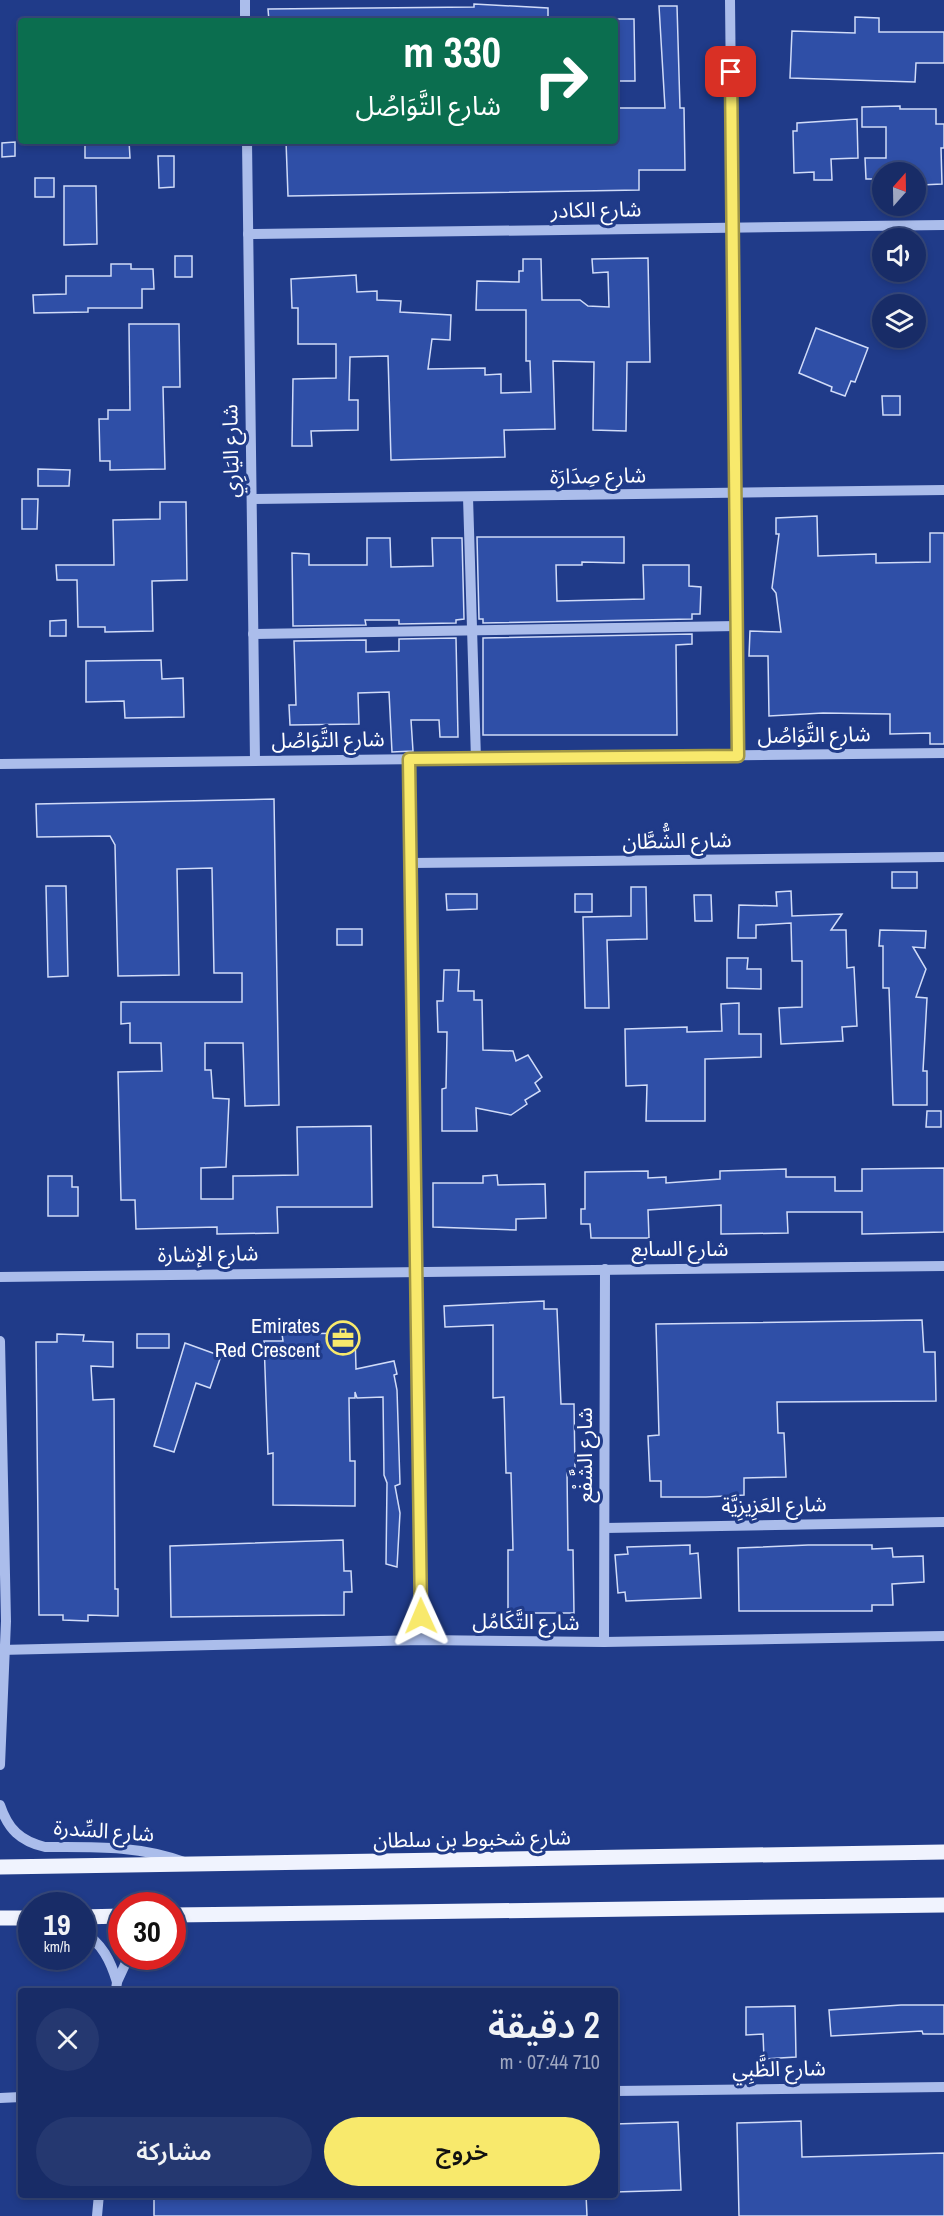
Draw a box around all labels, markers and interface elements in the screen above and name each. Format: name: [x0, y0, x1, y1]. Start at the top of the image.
text: 330 m: [403, 24, 501, 80]
icon: right: [522, 42, 600, 120]
pin: [705, 46, 756, 97]
icon: arrive: [714, 55, 747, 88]
text: شارع التَّوَاصُل: [355, 87, 501, 123]
north arrow: [872, 162, 926, 216]
map controls: [872, 162, 926, 348]
street label: شارع الكادر: [549, 194, 642, 226]
button: sound: [872, 228, 926, 282]
button: layers: [872, 294, 926, 348]
street label: شارع اليَارِي: [215, 404, 248, 498]
street label: شارع صِدَارَة: [550, 460, 646, 492]
street label: شارع التَّوَاصُل: [757, 719, 871, 751]
street label: شارع التَّوَاصُل: [271, 724, 385, 756]
street label: شارع الشُّطَّان: [622, 822, 732, 857]
street label: شارع السابع: [632, 1234, 728, 1264]
street label: شارع الإشارة: [157, 1238, 259, 1270]
place label: Emirates Red Crescent: [215, 1311, 320, 1364]
office icon: Emirates Red Crescent: [325, 1320, 361, 1356]
street label: شارع الشَّفْع: [568, 1407, 600, 1503]
street label: شارع العَزِيزِيَّة: [721, 1489, 827, 1521]
position arrow: [389, 1584, 453, 1648]
street label: شارع التَّكَامُل: [472, 1606, 580, 1638]
street label: شارع السِّدرة: [53, 1813, 155, 1849]
street label: شارع شخبوط بن سلطان: [373, 1822, 571, 1856]
speed limit sign: 30: [108, 1892, 186, 1970]
text: 19: [43, 1904, 71, 1944]
text: km/h: [44, 1936, 70, 1957]
text: 2 دقيقة: [488, 2001, 600, 2049]
button: close: [36, 2008, 99, 2071]
text: 710 m · 07:44: [500, 2048, 600, 2075]
street label: شارع الظَّبِي: [732, 2053, 826, 2086]
button: مشاركة: [36, 2117, 312, 2186]
button: خروج: [324, 2117, 600, 2186]

